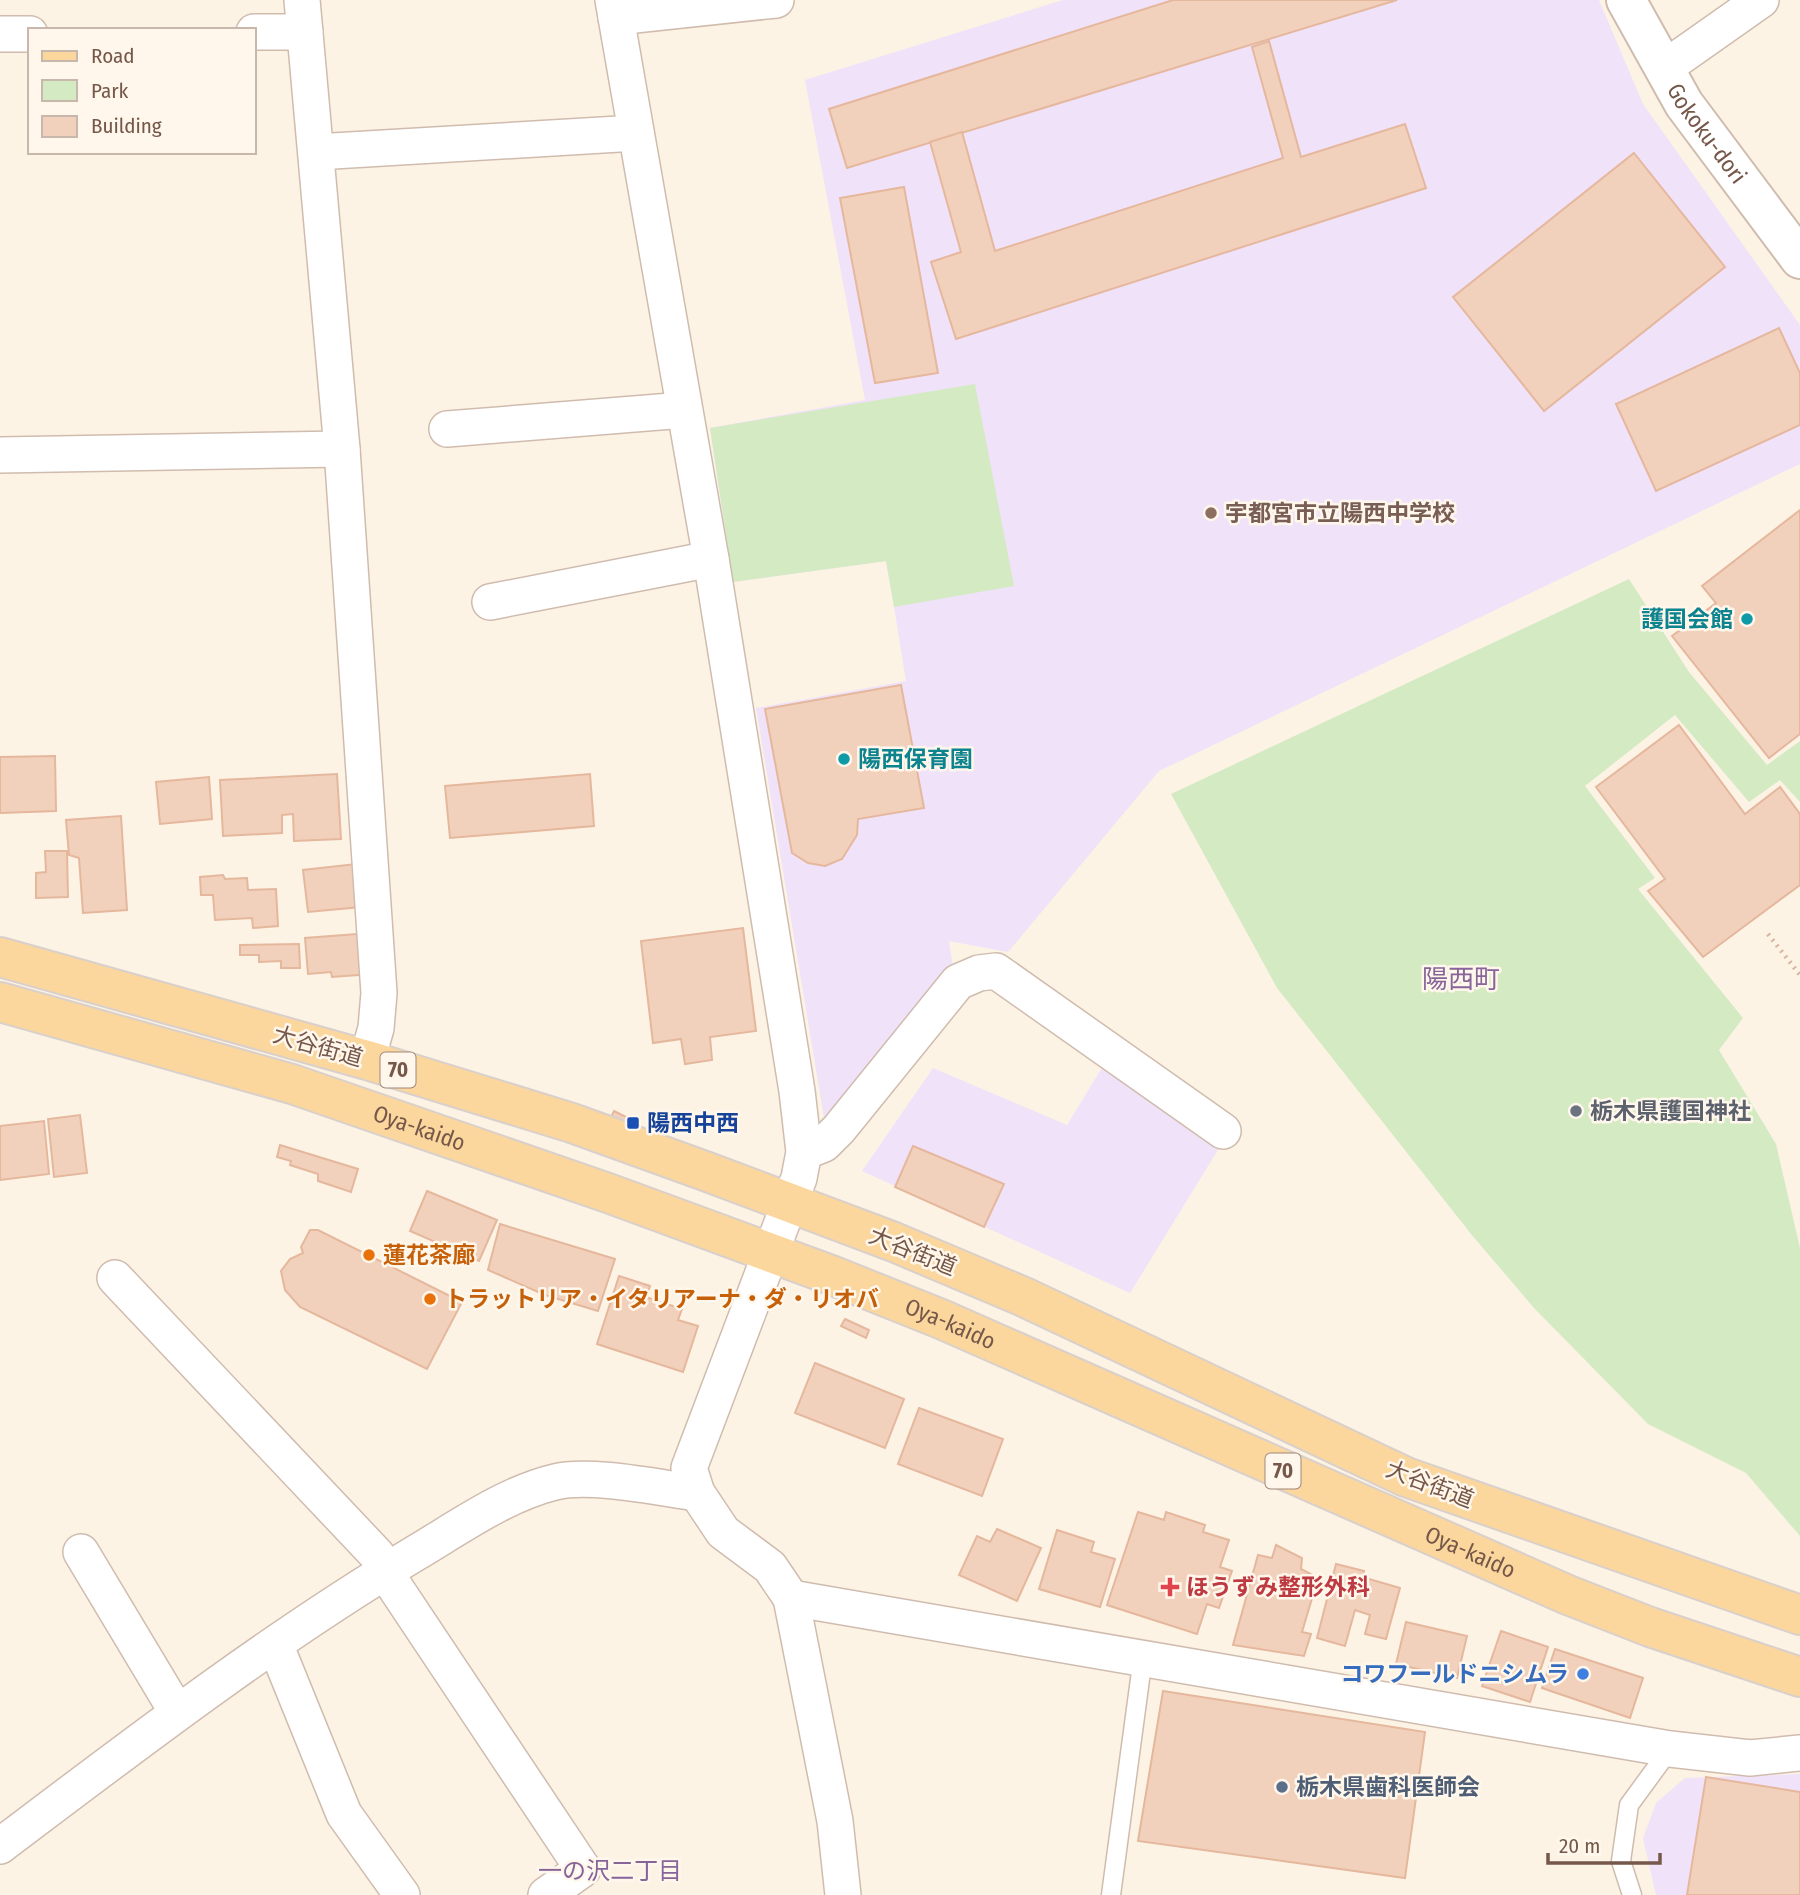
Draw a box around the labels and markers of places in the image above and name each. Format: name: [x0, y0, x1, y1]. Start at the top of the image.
place label: 宇都宮市立陽西中学校: [1225, 499, 1455, 527]
marker: 宇都宮市立陽西中学校: [1203, 505, 1219, 521]
place label: 護国会館: [1641, 605, 1733, 633]
marker: 護国会館: [1739, 611, 1755, 627]
place label: 陽西保育園: [858, 745, 973, 773]
marker: 陽西保育園: [836, 751, 852, 767]
place label: 栃木県護国神社: [1590, 1097, 1751, 1125]
marker: 栃木県護国神社: [1568, 1103, 1584, 1119]
place label: 陽西中西: [647, 1109, 739, 1137]
marker: 陽西中西: [625, 1115, 641, 1131]
place label: 蓮花茶廊: [383, 1241, 475, 1269]
marker: 蓮花茶廊: [361, 1247, 377, 1263]
place label: トラットリア・イタリアーナ・ダ・リオバ: [444, 1285, 879, 1313]
marker: トラットリア・イタリアーナ・ダ・リオバ: [422, 1291, 438, 1307]
place label: ほうずみ整形外科: [1186, 1573, 1370, 1601]
marker: ほうずみ整形外科: [1160, 1577, 1180, 1597]
place label: コワフールドニシムラ: [1340, 1660, 1569, 1688]
marker: コワフールドニシムラ: [1575, 1666, 1591, 1682]
place label: 栃木県歯科医師会: [1296, 1773, 1480, 1801]
marker: 栃木県歯科医師会: [1274, 1779, 1290, 1795]

